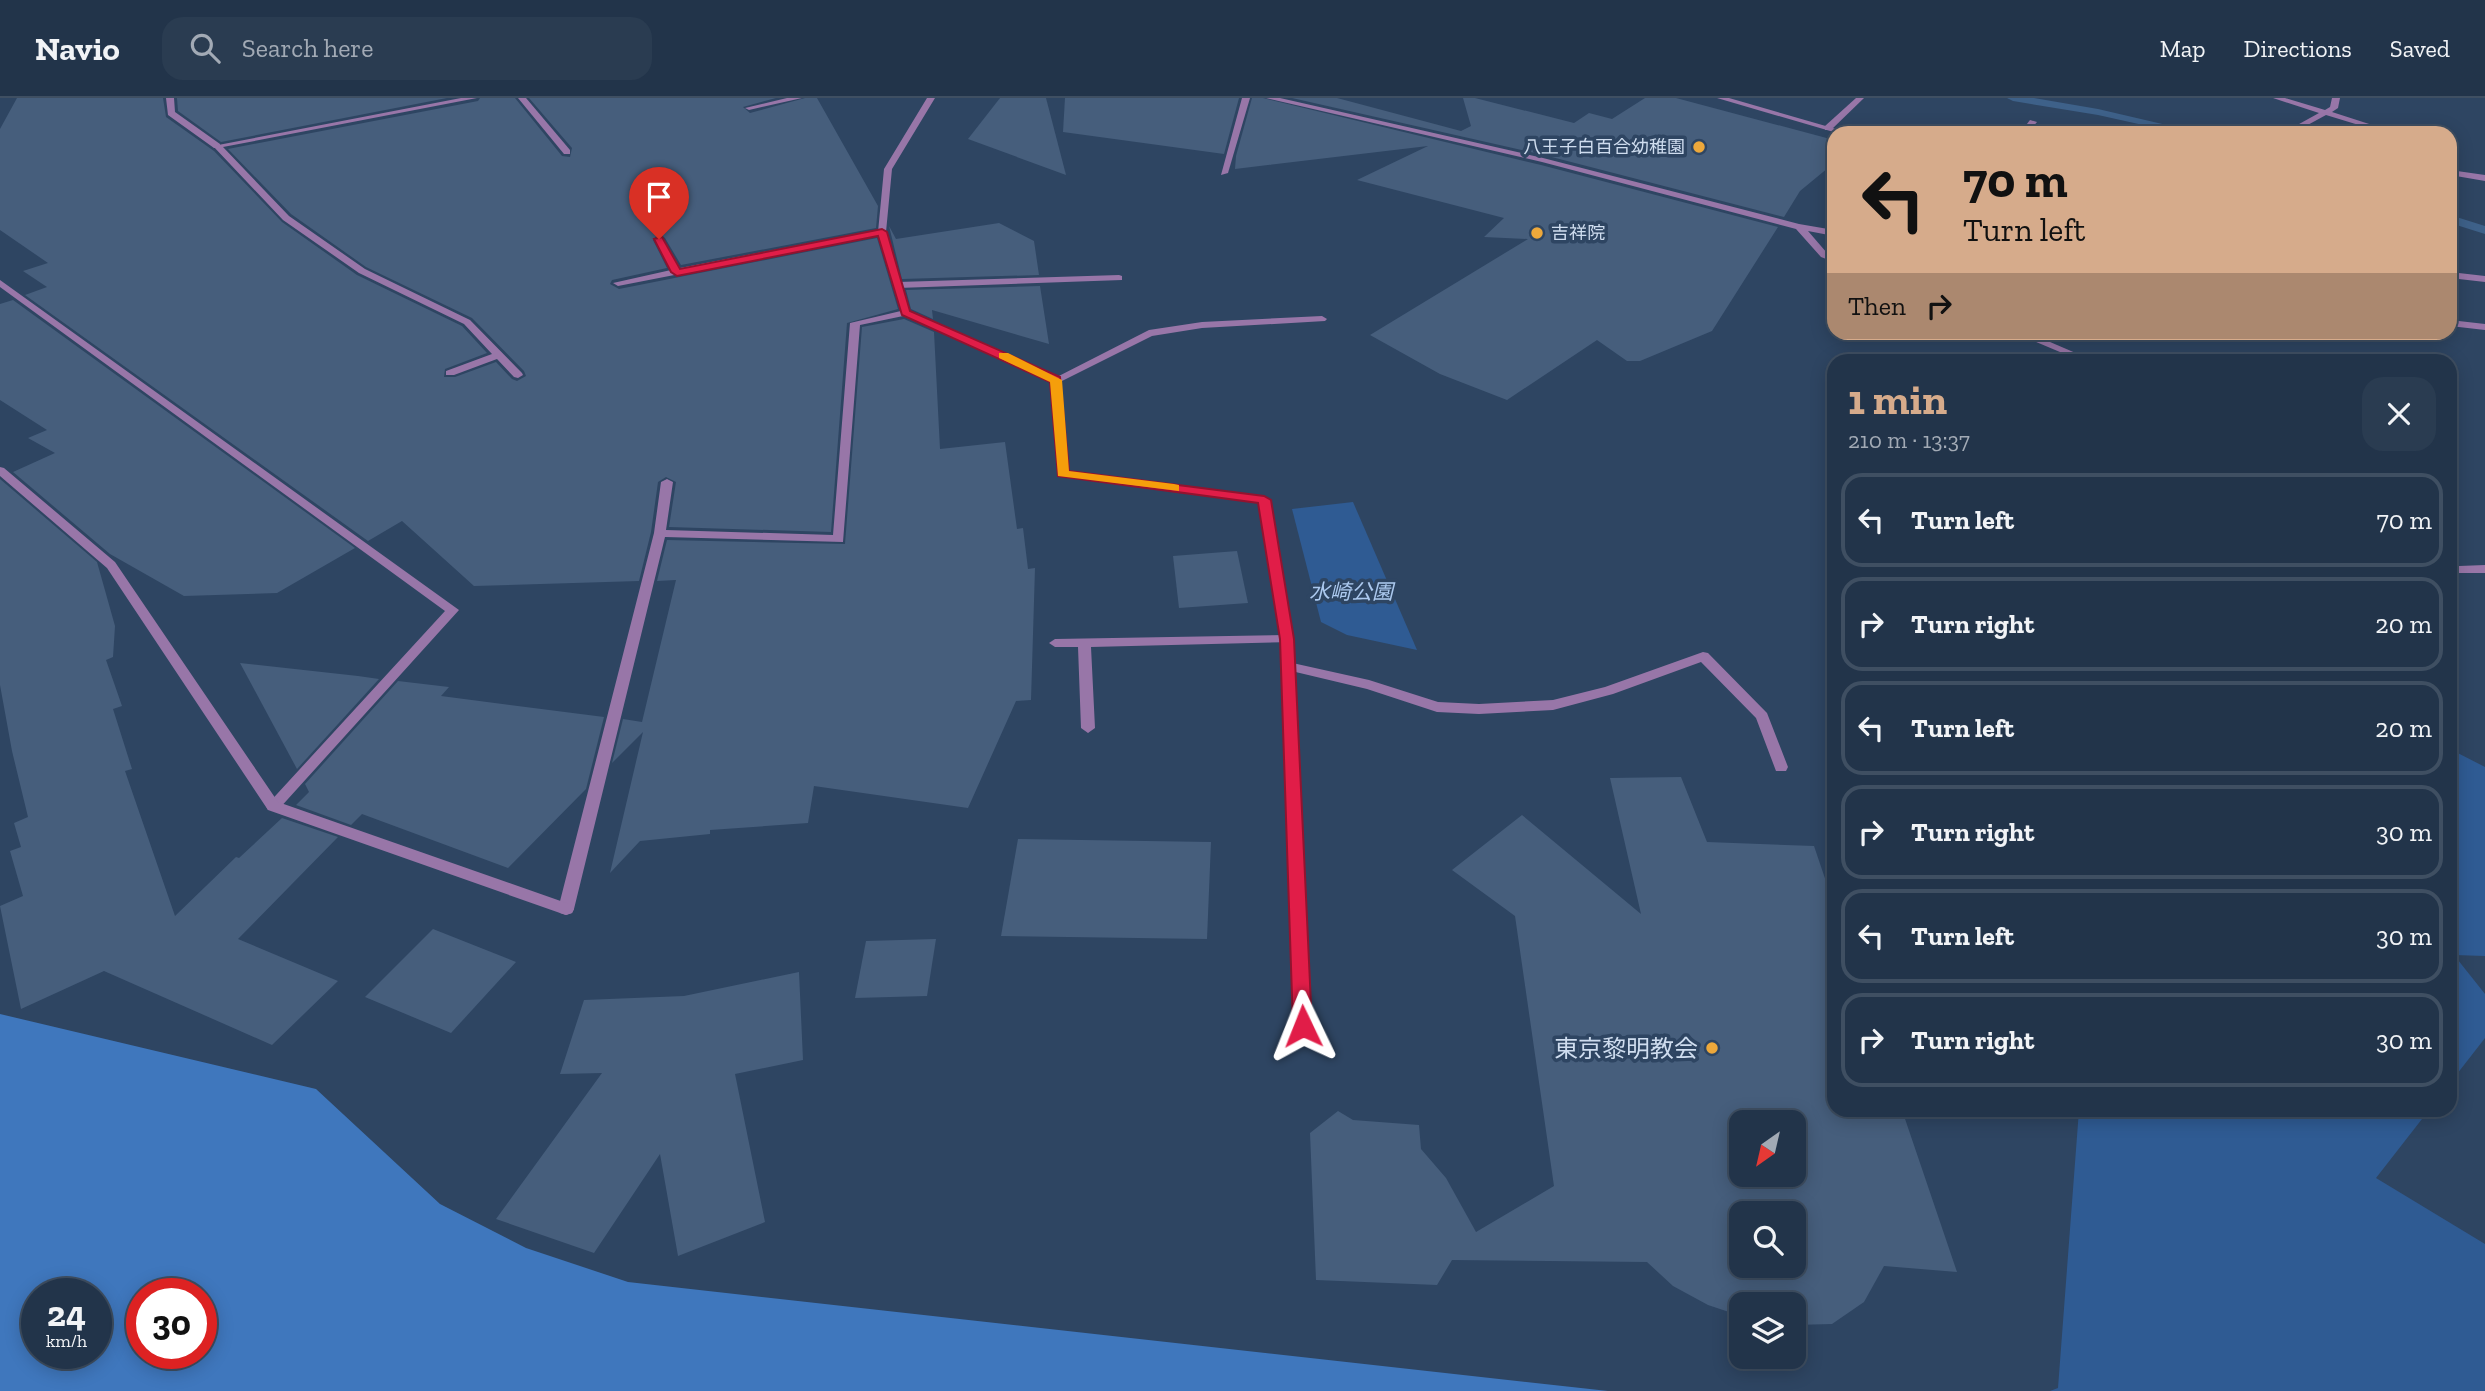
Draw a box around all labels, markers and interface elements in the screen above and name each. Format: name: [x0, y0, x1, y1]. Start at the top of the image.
search box: [162, 17, 652, 80]
text: Navio: [35, 29, 120, 68]
icon: search: [186, 29, 224, 67]
text: Search here: [242, 32, 374, 64]
text: Map: [2160, 34, 2206, 63]
text: Directions: [2244, 34, 2352, 63]
text: Saved: [2390, 34, 2450, 63]
place label: 八王子白百合幼稚園: [1523, 136, 1685, 158]
marker: 八王子白百合幼稚園: [1691, 139, 1707, 155]
text: 70 m: [1963, 151, 2068, 210]
icon: left: [1848, 154, 1939, 245]
pin: [629, 167, 689, 239]
icon: arrive: [640, 178, 678, 216]
text: Turn left: [1963, 211, 2085, 249]
place label: 吉祥院: [1551, 222, 1605, 244]
marker: 吉祥院: [1529, 225, 1545, 241]
icon: right: [1920, 287, 1958, 325]
text: Then: [1848, 290, 1906, 322]
text: 1 min: [1848, 374, 1947, 425]
button: close: [2362, 377, 2436, 451]
text: 210 m · 13:37: [1848, 426, 1970, 454]
icon: left: [1852, 501, 1890, 539]
text: Turn left: [1911, 504, 2014, 536]
text: 70 m: [2376, 504, 2432, 536]
park label: 水崎公園: [1309, 579, 1396, 604]
icon: right: [1852, 605, 1890, 643]
text: Turn right: [1911, 608, 2034, 640]
text: 20 m: [2375, 608, 2432, 640]
icon: left: [1852, 709, 1890, 747]
text: Turn left: [1911, 712, 2014, 744]
text: 20 m: [2375, 712, 2432, 744]
icon: right: [1852, 813, 1890, 851]
text: Turn right: [1911, 816, 2034, 848]
text: 30 m: [2376, 816, 2432, 848]
icon: left: [1852, 917, 1890, 955]
text: Turn left: [1911, 920, 2014, 952]
text: 30 m: [2376, 920, 2432, 952]
position arrow: [1266, 989, 1340, 1063]
icon: right: [1852, 1021, 1890, 1059]
text: Turn right: [1911, 1024, 2034, 1056]
text: 30 m: [2376, 1024, 2432, 1056]
place label: 東京黎明教会: [1554, 1034, 1698, 1063]
marker: 東京黎明教会: [1704, 1040, 1720, 1056]
north arrow: [1729, 1110, 1806, 1186]
map controls: [1729, 1110, 1806, 1369]
button: search: [1729, 1201, 1806, 1278]
speed limit sign: 30: [126, 1278, 217, 1369]
button: layers: [1729, 1292, 1806, 1369]
text: 24: [47, 1293, 86, 1335]
text: km/h: [46, 1330, 87, 1352]

